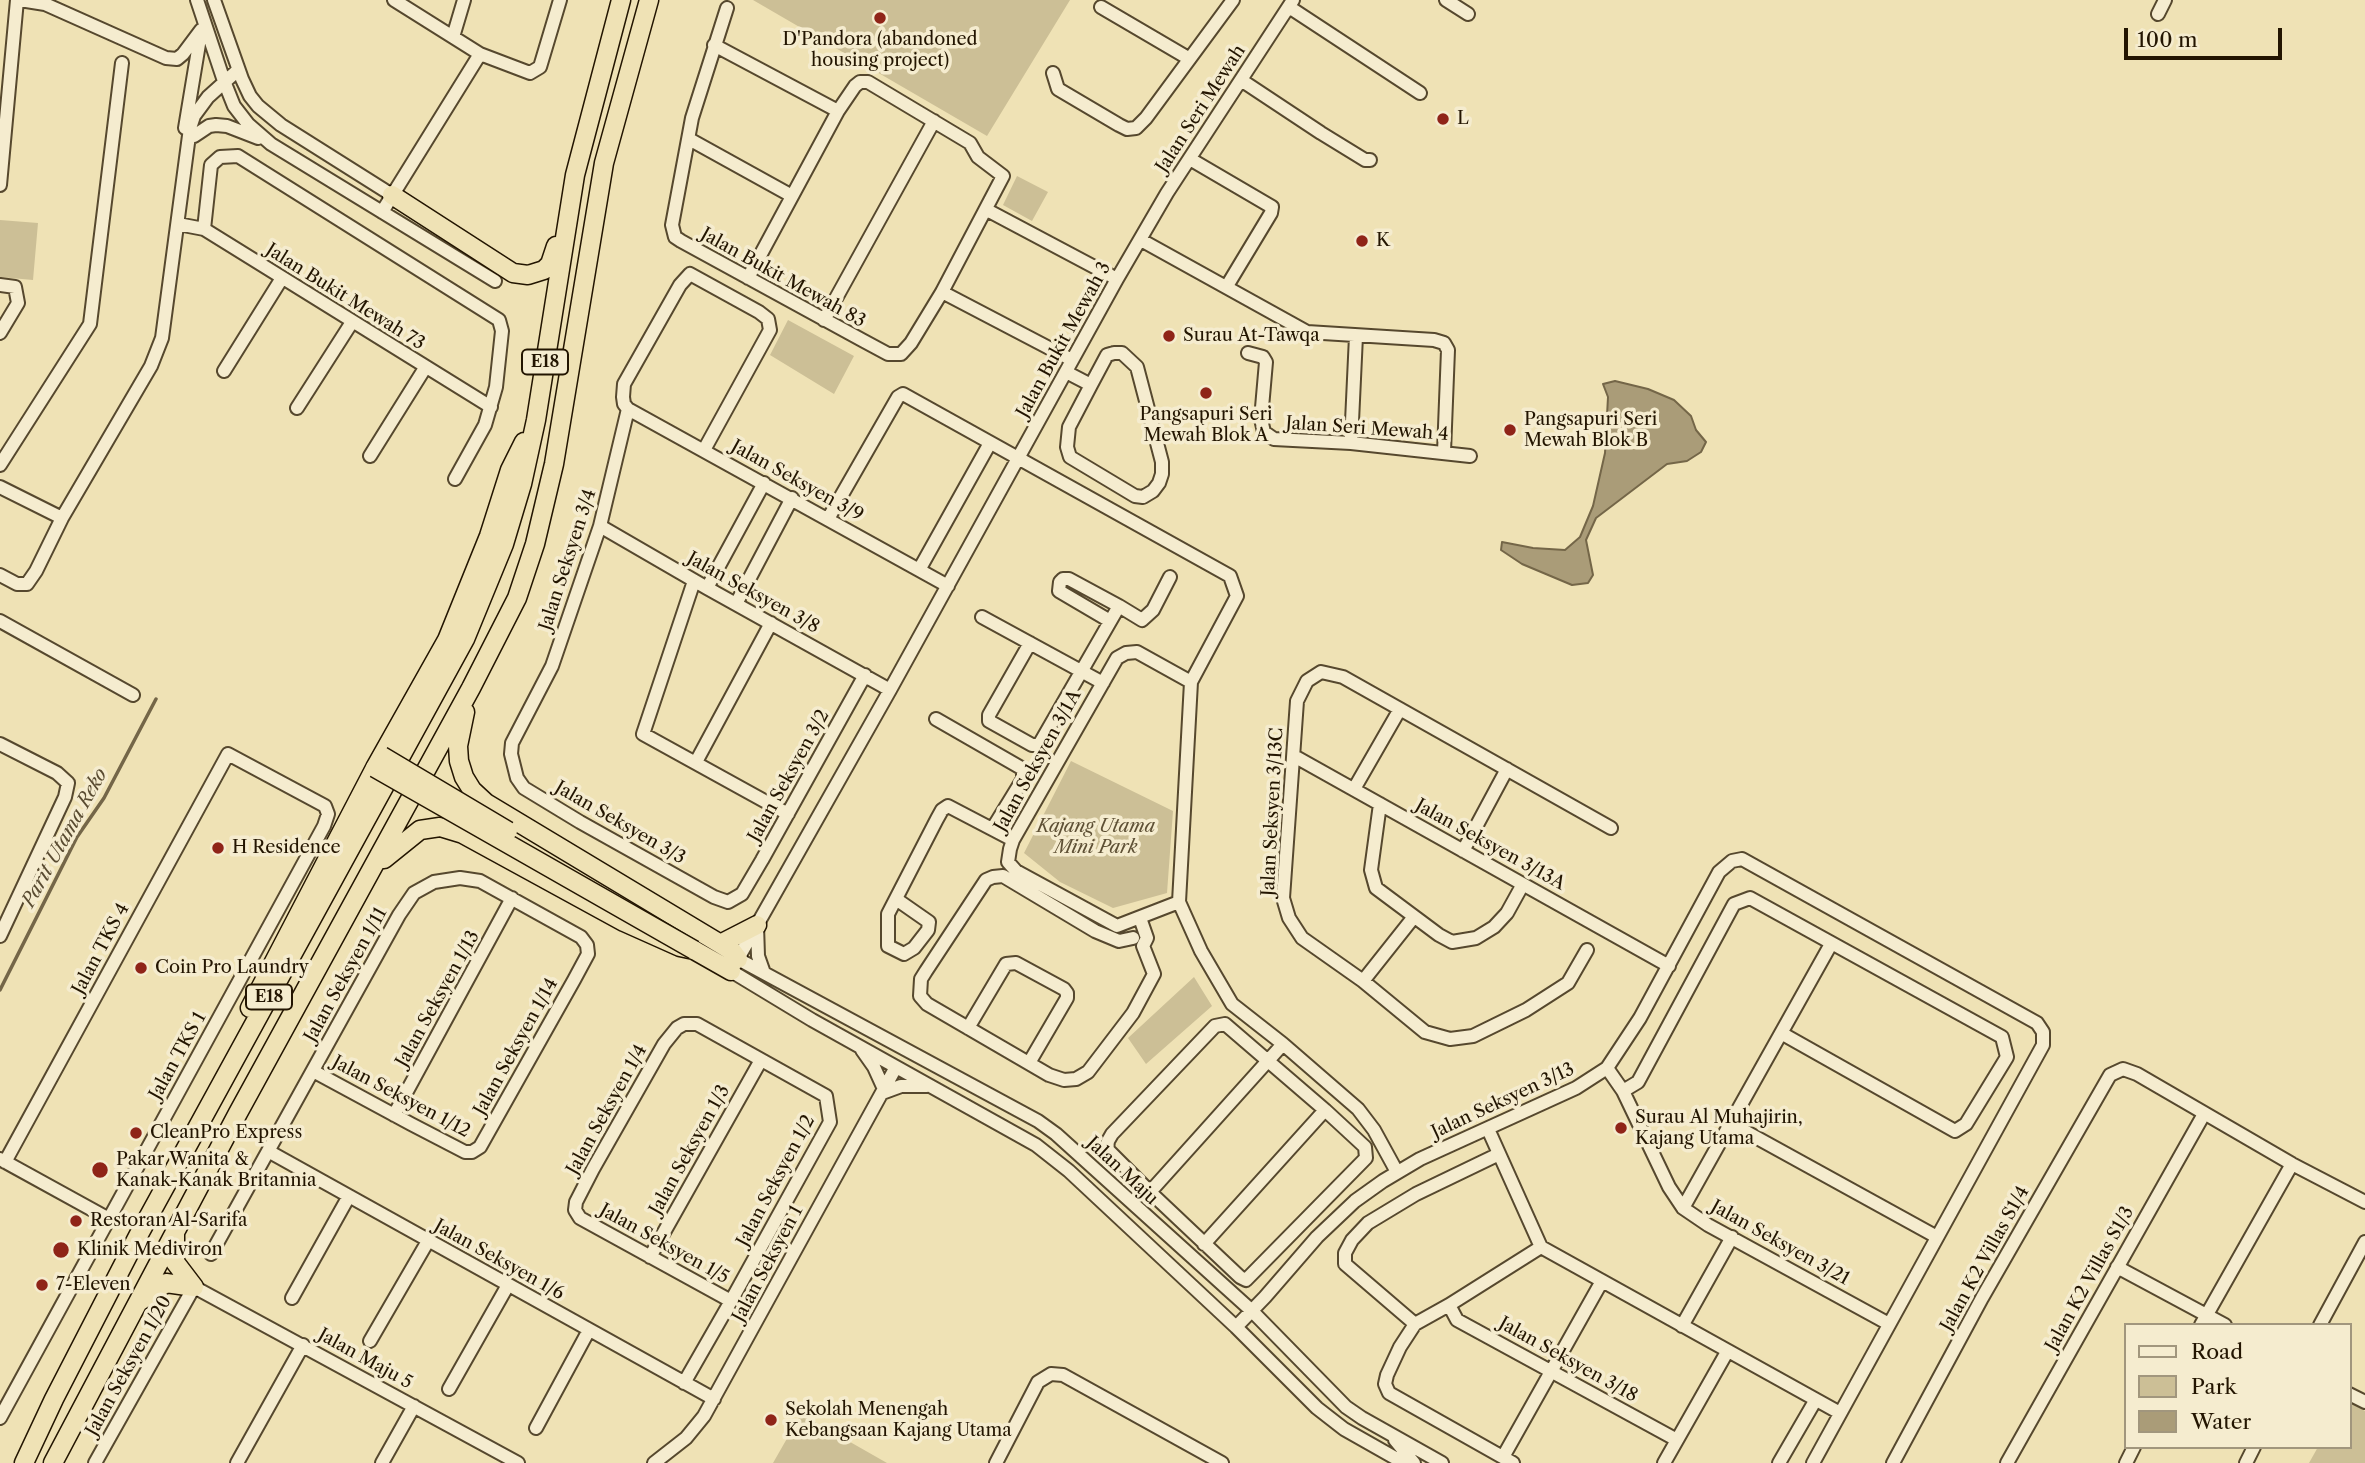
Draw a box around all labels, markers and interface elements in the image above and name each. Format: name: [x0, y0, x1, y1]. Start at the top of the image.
marker: D'Pandora (abandoned housing project): [872, 10, 888, 26]
scale bar: [2127, 14, 2284, 58]
text: 100 m: [2137, 27, 2198, 52]
place label: D'Pandora (abandoned housing project): [782, 29, 978, 72]
street label: Jalan Seri Mewah: [1152, 41, 1250, 177]
place label: L: [1457, 108, 1469, 130]
marker: L: [1435, 111, 1451, 127]
street label: Jalan Bukit Mewah 83: [697, 224, 869, 332]
place label: K: [1376, 230, 1390, 252]
marker: K: [1354, 233, 1370, 249]
street label: Jalan Bukit Mewah 73: [261, 239, 429, 355]
street label: Jalan Bukit Mewah 3: [1012, 258, 1116, 422]
place label: Surau At-Tawqa: [1183, 325, 1320, 347]
marker: Surau At-Tawqa: [1161, 328, 1177, 344]
road number: E18: [522, 350, 568, 374]
marker: Pangsapuri Seri Mewah Blok A: [1198, 385, 1214, 401]
place label: Pangsapuri Seri Mewah Blok A: [1139, 404, 1273, 446]
place label: Pangsapuri Seri Mewah Blok B: [1524, 409, 1657, 452]
street label: Jalan Seri Mewah 4: [1285, 413, 1449, 445]
marker: Pangsapuri Seri Mewah Blok B: [1502, 422, 1518, 438]
street label: Jalan Seksyen 3/9: [727, 436, 867, 526]
street label: Jalan Seksyen 3/4: [535, 487, 601, 633]
street label: Jalan Seksyen 3/8: [683, 548, 823, 638]
street label: Jalan Seksyen 3/1A: [990, 686, 1086, 836]
street label: Jalan Seksyen 3/2: [744, 706, 834, 846]
street label: Jalan Seksyen 3/13C: [1258, 727, 1288, 897]
water label: Parit Utama Reko: [17, 765, 113, 911]
street label: Jalan Seksyen 3/3: [551, 777, 689, 869]
street label: Jalan Seksyen 3/13A: [1411, 795, 1569, 895]
park label: Kajang Utama Mini Park: [1037, 816, 1155, 858]
place label: H Residence: [232, 837, 341, 859]
marker: H Residence: [210, 840, 226, 856]
street label: Jalan TKS 4: [68, 900, 134, 998]
street label: Jalan Seksyen 1/11: [300, 904, 392, 1046]
street label: Jalan Seksyen 1/13: [392, 927, 484, 1071]
place label: Coin Pro Laundry: [155, 957, 309, 979]
marker: Coin Pro Laundry: [133, 960, 149, 976]
street label: Jalan Seksyen 1/14: [469, 975, 563, 1119]
road number: E18: [246, 984, 292, 1009]
street label: Jalan TKS 1: [145, 1008, 211, 1104]
street label: Jalan Seksyen 1/4: [562, 1041, 652, 1179]
street label: Jalan Seksyen 1/12: [328, 1052, 474, 1142]
street label: Jalan Seksyen 3/13: [1428, 1058, 1578, 1144]
street label: Jalan Seksyen 1/3: [645, 1081, 735, 1219]
place label: Surau Al Muhajirin, Kajang Utama: [1635, 1107, 1803, 1150]
street label: Jalan Seksyen 1/2: [732, 1112, 820, 1250]
marker: Surau Al Muhajirin, Kajang Utama: [1613, 1120, 1629, 1136]
place label: CleanPro Express: [150, 1122, 302, 1144]
marker: CleanPro Express: [128, 1125, 144, 1141]
street label: Jalan Maju: [1082, 1132, 1162, 1210]
place label: Pakar Wanita & Kanak-Kanak Britannia: [116, 1149, 316, 1192]
marker: Pakar Wanita & Kanak-Kanak Britannia: [90, 1160, 110, 1180]
street label: Jalan K2 Villas S1/4: [1936, 1183, 2034, 1335]
street label: Jalan Seksyen 3/21: [1707, 1196, 1853, 1290]
street label: Jalan Seksyen 1/5: [595, 1199, 733, 1289]
street label: Jalan Seksyen 1: [728, 1202, 808, 1326]
street label: Jalan K2 Villas S1/3: [2041, 1203, 2139, 1355]
place label: Restoran Al-Sarifa: [90, 1210, 247, 1232]
marker: Restoran Al-Sarifa: [68, 1213, 84, 1229]
street label: Jalan Seksyen 1/6: [430, 1215, 568, 1305]
place label: Klinik Mediviron: [77, 1239, 223, 1261]
marker: Klinik Mediviron: [51, 1240, 71, 1260]
place label: 7-Eleven: [56, 1274, 131, 1296]
marker: 7-Eleven: [34, 1277, 50, 1293]
street label: Jalan Seksyen 1/20: [81, 1292, 177, 1440]
street label: Jalan Seksyen 3/18: [1495, 1313, 1641, 1407]
legend: [2124, 1323, 2351, 1449]
street label: Jalan Maju 5: [314, 1324, 416, 1394]
text: Road: [2191, 1339, 2243, 1364]
text: Park: [2191, 1374, 2237, 1399]
place label: Sekolah Menengah Kebangsaan Kajang Utama: [785, 1399, 1012, 1442]
text: Water: [2191, 1409, 2251, 1434]
marker: Sekolah Menengah Kebangsaan Kajang Utama: [763, 1412, 779, 1428]

